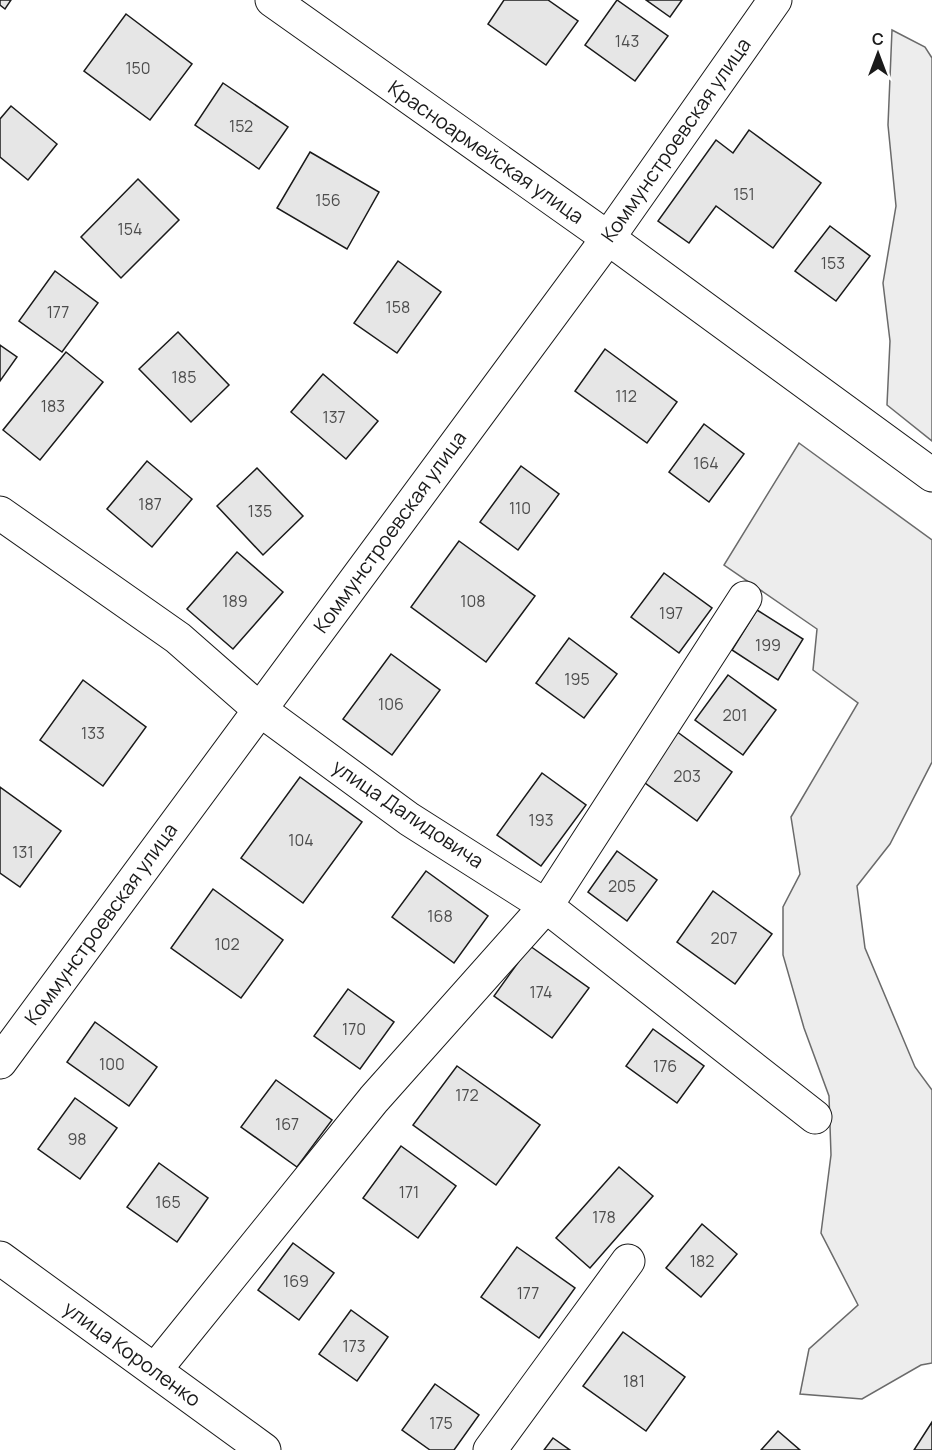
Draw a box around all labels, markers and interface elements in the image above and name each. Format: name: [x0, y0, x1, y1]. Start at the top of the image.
north arrow: [848, 24, 908, 84]
text: С: [872, 28, 884, 50]
house number: 143: [615, 30, 639, 52]
street label: Коммунстроевская улица: [595, 32, 757, 247]
house number: 150: [125, 57, 151, 79]
street label: Красноармейская улица: [383, 74, 589, 229]
house number: 152: [229, 115, 253, 137]
house number: 151: [733, 183, 755, 205]
house number: 156: [315, 189, 341, 211]
house number: 154: [118, 218, 142, 240]
house number: 153: [821, 252, 845, 274]
house number: 158: [386, 296, 410, 318]
house number: 177: [47, 301, 69, 323]
house number: 185: [172, 366, 196, 388]
house number: 112: [615, 385, 637, 407]
house number: 183: [41, 395, 65, 417]
house number: 137: [322, 406, 346, 428]
street label: Коммунстроевская улица: [307, 425, 472, 638]
house number: 164: [693, 452, 719, 474]
house number: 187: [138, 493, 162, 515]
house number: 110: [509, 497, 531, 519]
house number: 135: [248, 500, 272, 522]
house number: 189: [222, 590, 248, 612]
house number: 108: [460, 590, 486, 612]
house number: 197: [659, 602, 683, 624]
house number: 199: [755, 634, 781, 656]
house number: 195: [564, 668, 590, 690]
house number: 106: [378, 693, 404, 715]
house number: 201: [722, 704, 748, 726]
house number: 133: [81, 722, 105, 744]
street label: улица Далидовича: [327, 753, 489, 874]
house number: 203: [673, 765, 701, 787]
house number: 193: [528, 809, 554, 831]
street label: Коммунстроевская улица: [18, 817, 183, 1030]
house number: 104: [288, 829, 314, 851]
house number: 131: [12, 841, 34, 863]
house number: 205: [608, 875, 636, 897]
house number: 168: [427, 905, 453, 927]
house number: 207: [711, 927, 737, 949]
house number: 102: [214, 933, 240, 955]
house number: 174: [529, 981, 553, 1003]
house number: 170: [342, 1018, 366, 1040]
house number: 100: [99, 1053, 125, 1075]
house number: 176: [653, 1055, 677, 1077]
house number: 172: [455, 1084, 479, 1106]
house number: 167: [275, 1113, 299, 1135]
house number: 98: [67, 1128, 87, 1150]
house number: 171: [399, 1181, 419, 1203]
house number: 165: [155, 1191, 181, 1213]
house number: 178: [592, 1206, 616, 1228]
house number: 182: [690, 1250, 714, 1272]
house number: 169: [283, 1270, 309, 1292]
house number: 177: [517, 1282, 539, 1304]
street label: улица Короленко: [58, 1295, 207, 1413]
house number: 173: [342, 1335, 366, 1357]
house number: 181: [623, 1370, 645, 1392]
house number: 175: [429, 1412, 453, 1434]

